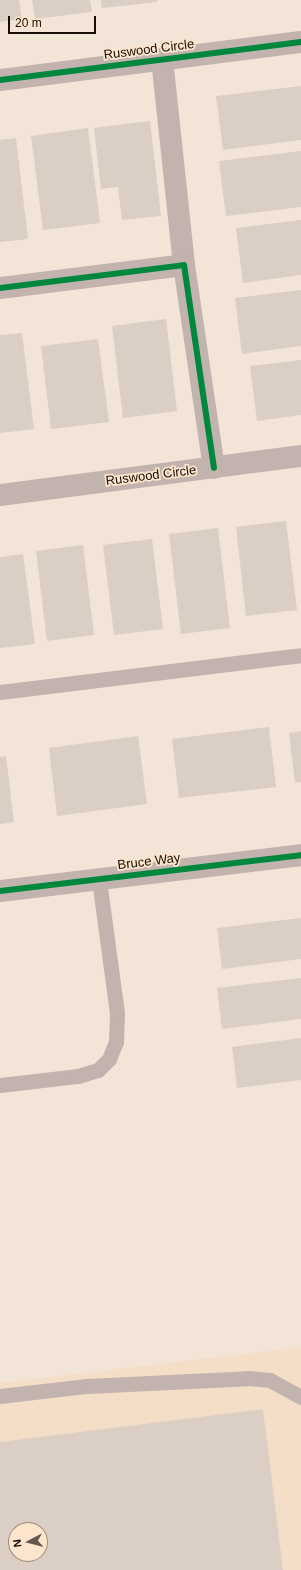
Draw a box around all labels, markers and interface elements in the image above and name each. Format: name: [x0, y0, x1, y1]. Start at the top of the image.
scale bar: [10, 8, 98, 34]
text: 20 m: [15, 16, 42, 30]
street label: Ruswood Circle: [103, 37, 195, 63]
street label: Ruswood Circle: [105, 463, 197, 489]
street label: Bruce Way: [117, 850, 181, 874]
north arrow: [8, 1522, 48, 1562]
text: N: [11, 1539, 24, 1548]

